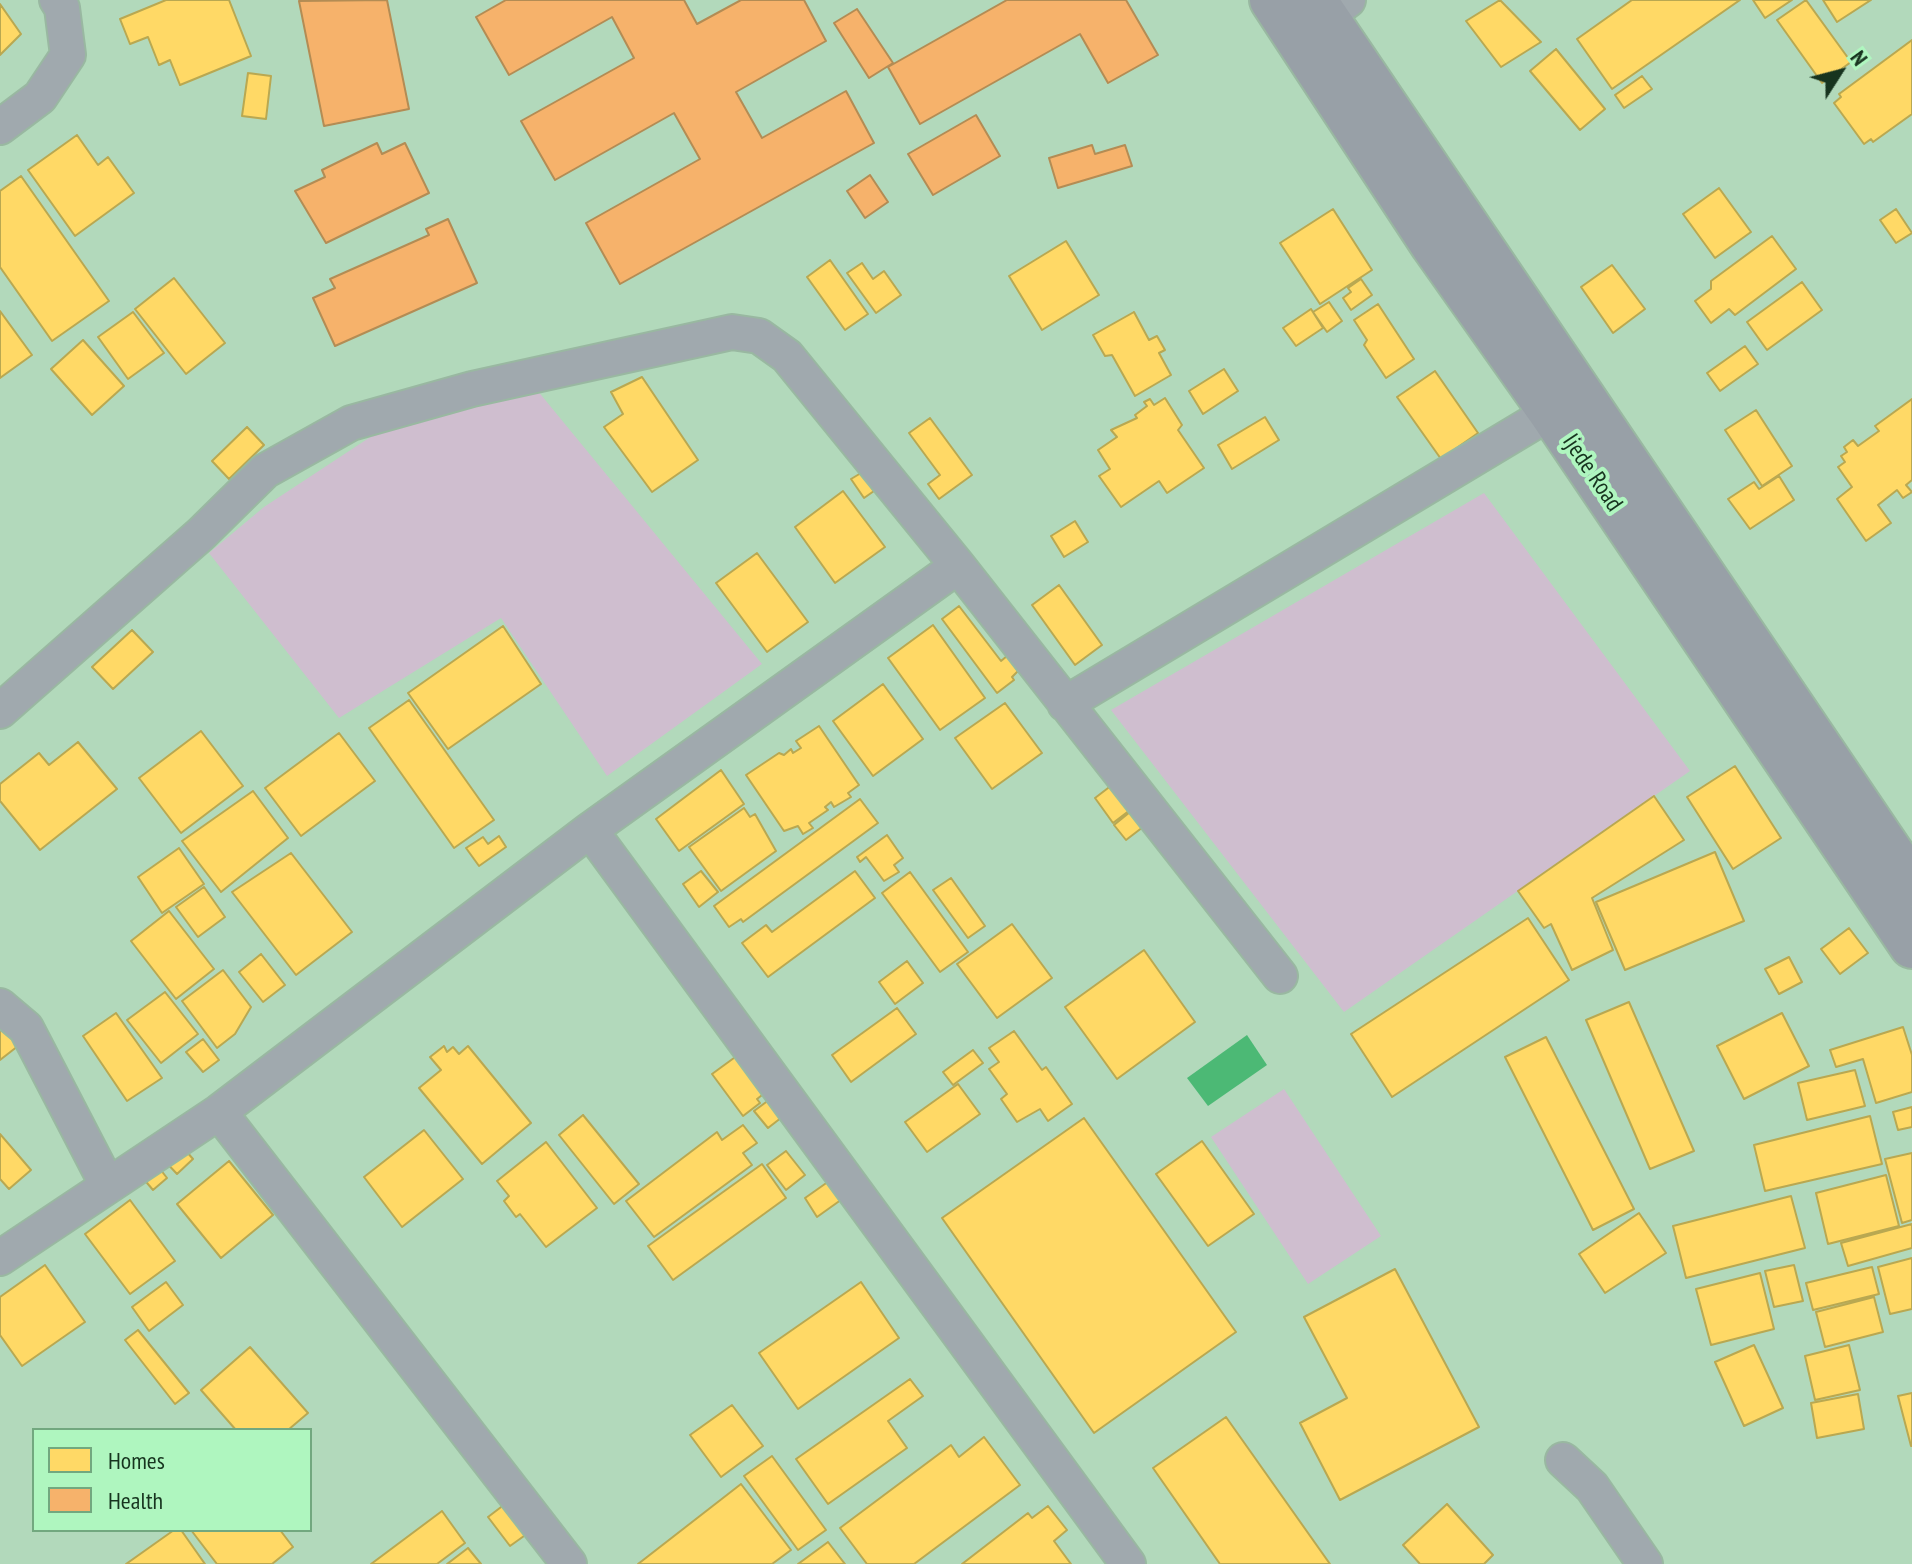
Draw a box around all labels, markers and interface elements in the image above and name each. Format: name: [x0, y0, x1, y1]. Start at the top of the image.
north arrow: [1800, 32, 1880, 112]
text: N: [1845, 45, 1874, 71]
street label: Ijede Road: [1556, 429, 1628, 517]
legend: [32, 1428, 312, 1532]
text: Homes: [108, 1445, 165, 1476]
text: Health: [108, 1485, 163, 1516]

